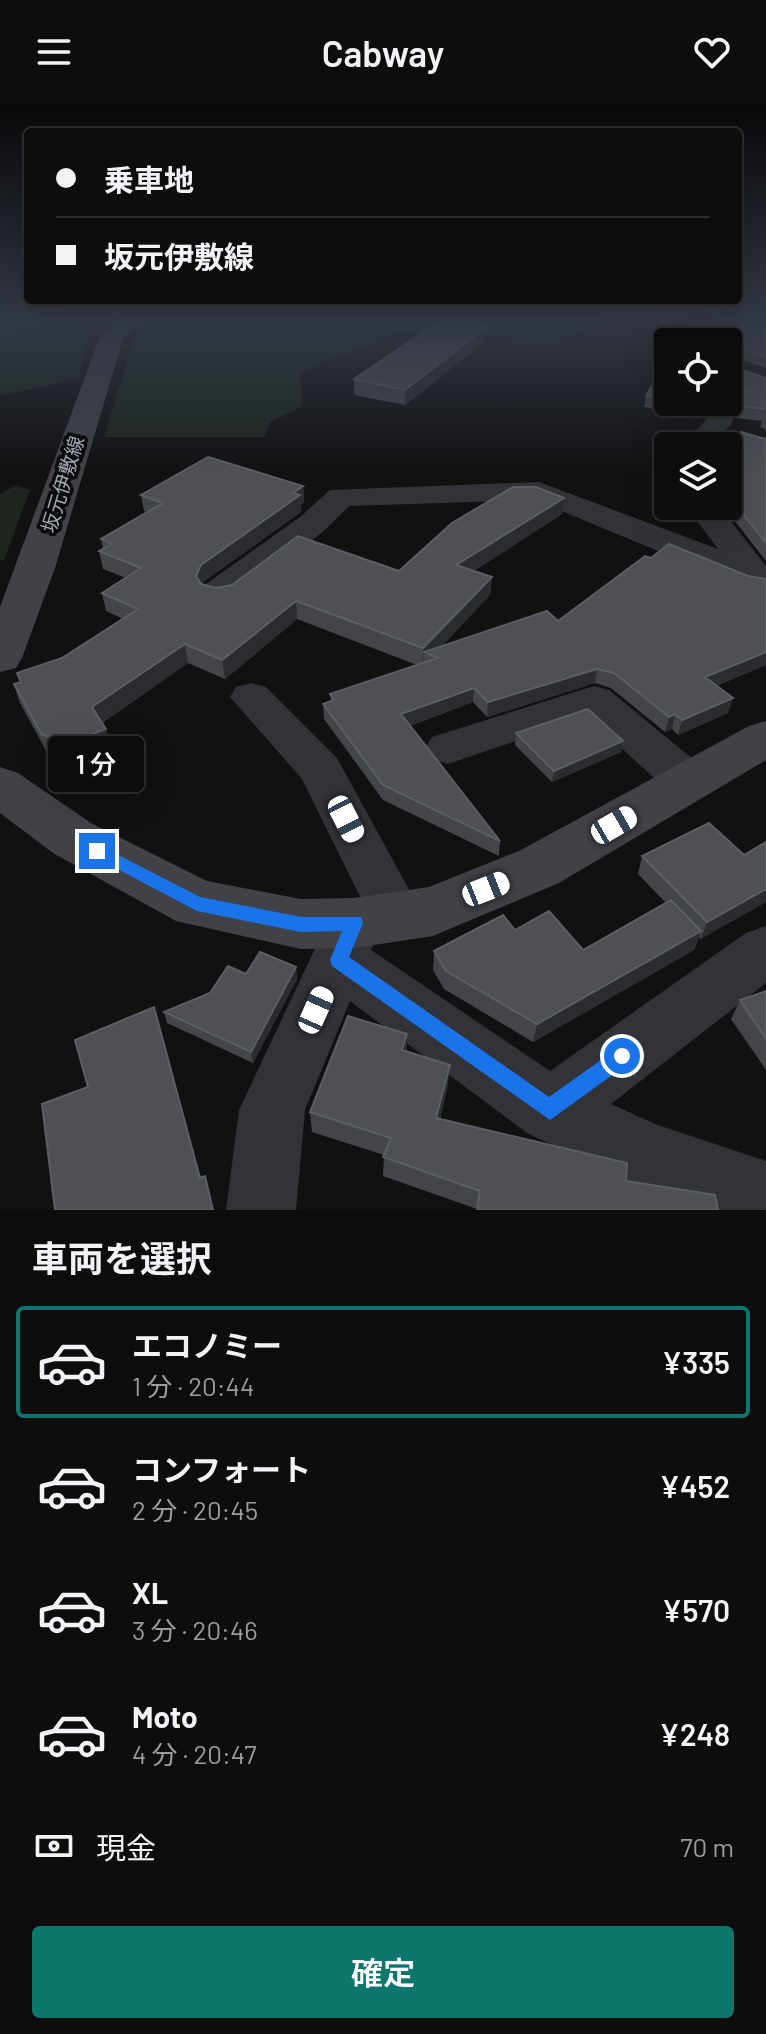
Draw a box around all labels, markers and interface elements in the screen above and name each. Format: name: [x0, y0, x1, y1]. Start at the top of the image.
icon: menu: [32, 30, 76, 74]
icon: heart: [690, 30, 734, 74]
text: Cabway: [322, 31, 444, 74]
text: 乗車地: [104, 161, 194, 197]
text: 坂元伊敷線: [104, 238, 254, 274]
map controls: [654, 328, 742, 520]
button: locate: [654, 328, 742, 416]
button: layers: [654, 432, 742, 520]
street label: 坂元伊敷線: [36, 433, 88, 535]
callout: 1 分: [49, 735, 145, 791]
text: 1 分: [76, 748, 116, 779]
car: [324, 792, 368, 846]
car: [587, 803, 641, 847]
route end: [79, 833, 115, 869]
car: [459, 869, 513, 909]
car: [295, 983, 337, 1037]
route start: [604, 1038, 640, 1074]
text: 車両を選択: [32, 1236, 212, 1279]
icon: car: [36, 1326, 108, 1398]
text: エコノミー: [132, 1327, 282, 1363]
text: ¥335: [662, 1344, 730, 1380]
text: 1 分 · 20:44: [132, 1370, 254, 1401]
icon: car: [36, 1450, 108, 1522]
text: コンフォート: [132, 1451, 311, 1487]
text: ¥452: [659, 1468, 730, 1504]
text: 2 分 · 20:45: [132, 1494, 258, 1525]
icon: car: [36, 1574, 108, 1646]
text: XL: [132, 1574, 168, 1610]
text: ¥570: [662, 1592, 730, 1628]
text: 3 分 · 20:46: [132, 1614, 258, 1645]
icon: car: [36, 1698, 108, 1770]
text: Moto: [132, 1698, 198, 1734]
text: ¥248: [659, 1716, 730, 1752]
text: 4 分 · 20:47: [132, 1738, 257, 1769]
icon: cash: [32, 1824, 76, 1868]
text: 現金: [96, 1829, 156, 1865]
text: 70 m: [680, 1831, 734, 1862]
button: 確定: [32, 1926, 734, 2018]

